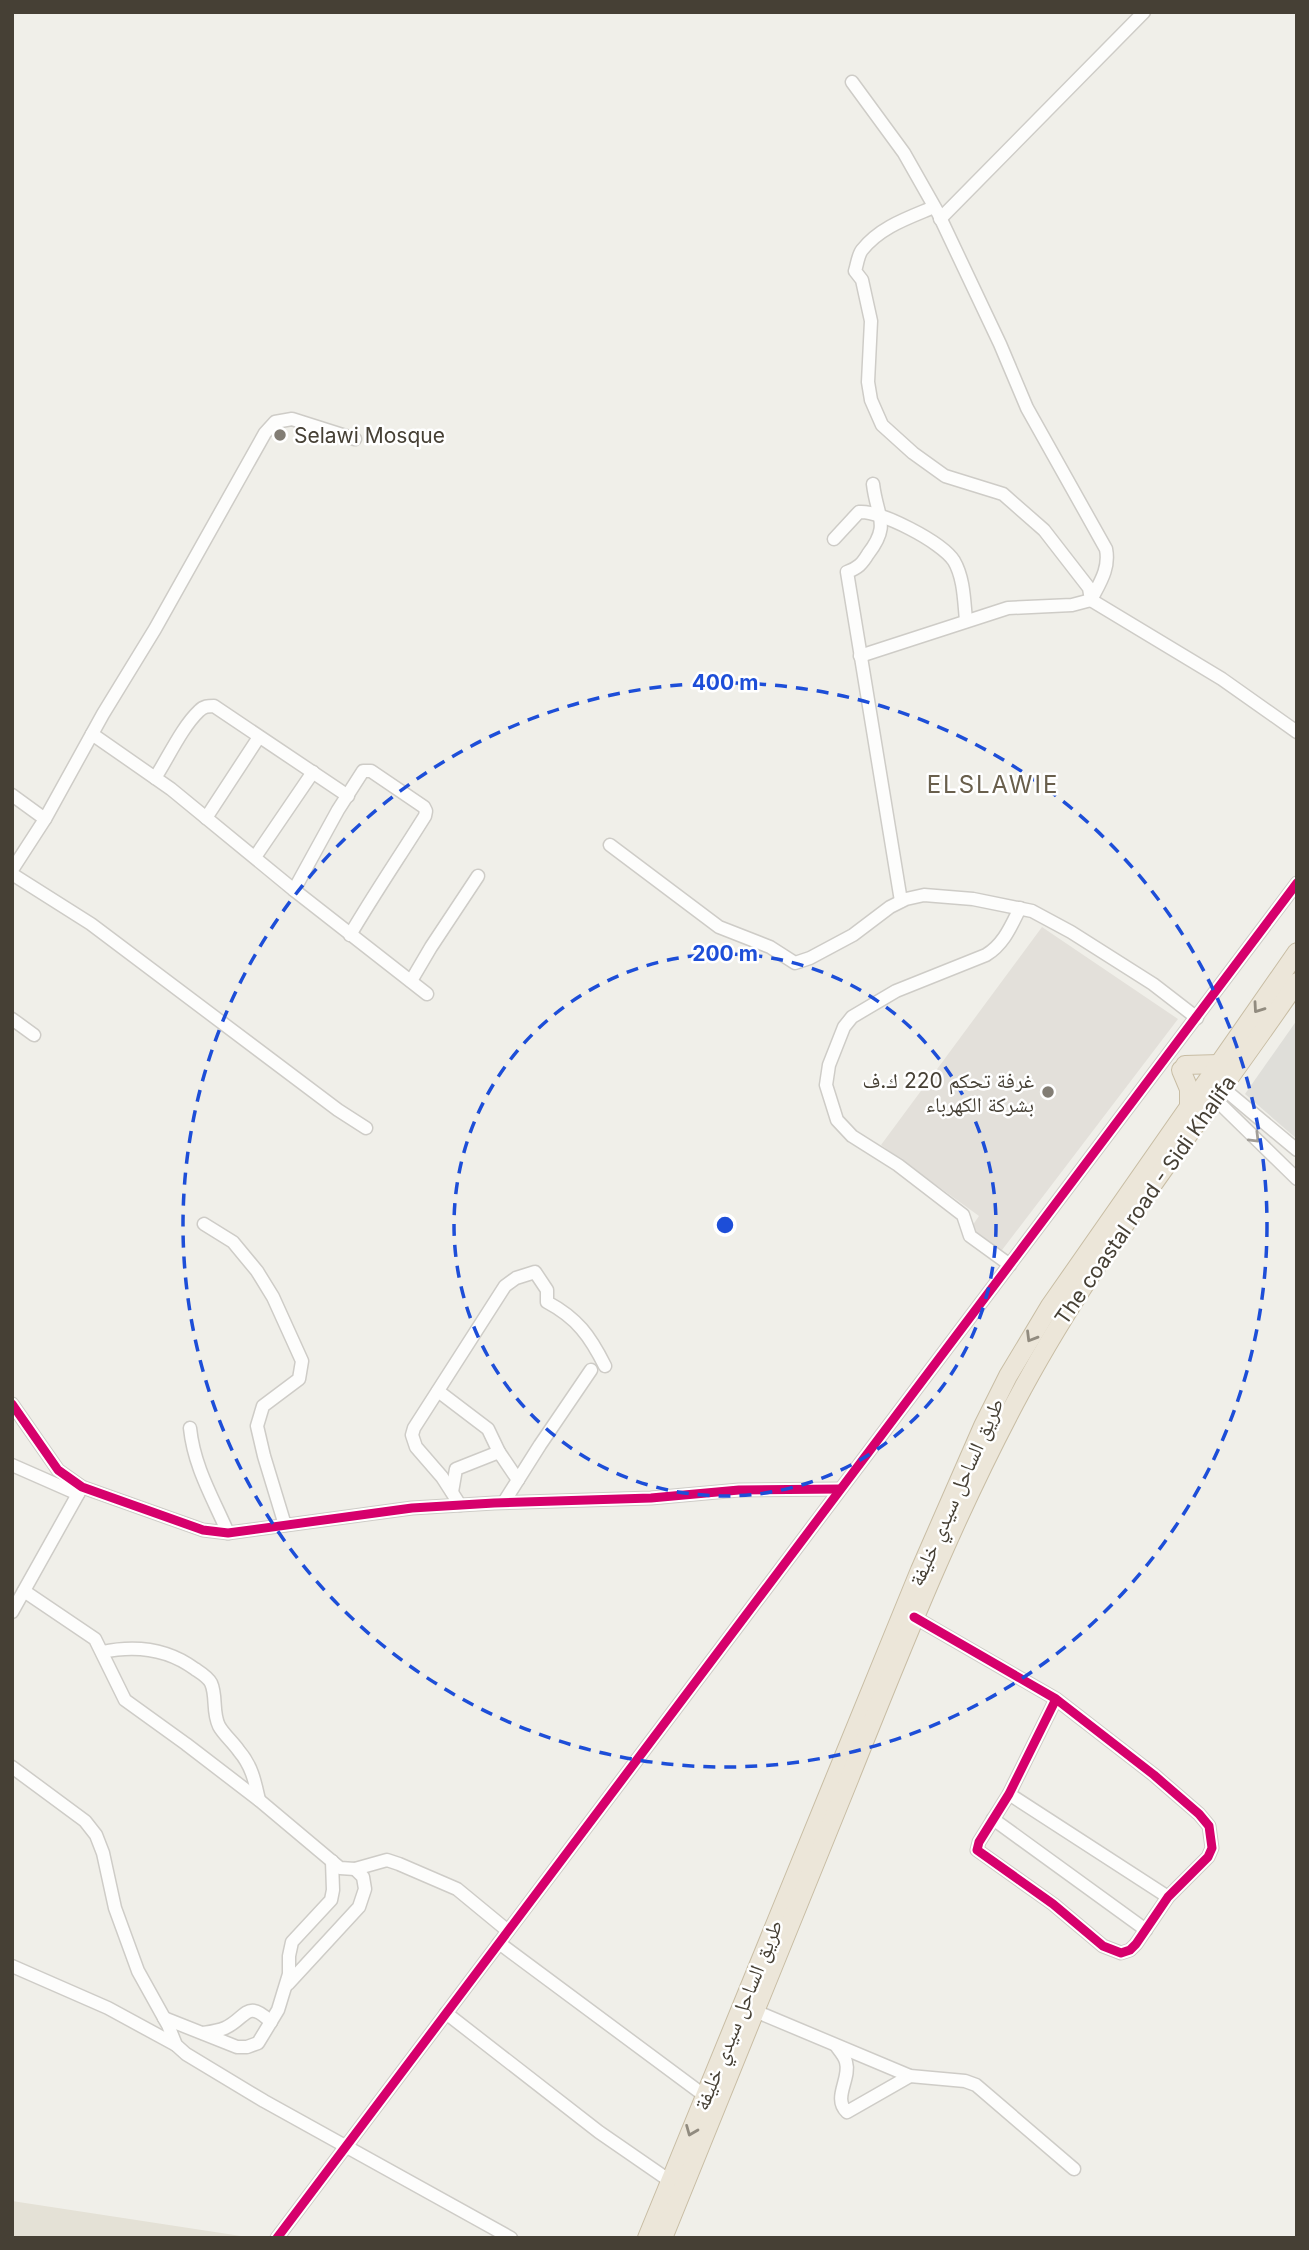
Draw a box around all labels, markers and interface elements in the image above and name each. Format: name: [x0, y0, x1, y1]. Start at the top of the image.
place label: Selawi Mosque: [294, 423, 445, 448]
marker: Selawi Mosque: [272, 427, 288, 443]
text: 400 m: [692, 670, 758, 695]
district label: ELSLAWIE: [927, 770, 1059, 799]
text: 200 m: [692, 941, 758, 966]
one-way arrow: [1254, 1000, 1266, 1013]
place label: غرفة تحكم 220 ك.ف بشركة الكهرباء: [863, 1068, 1034, 1117]
street label: The coastal road - Sidi Khalifa: [1049, 1071, 1241, 1329]
marker: غرفة تحكم 220 ك.ف بشركة الكهرباء: [1040, 1084, 1056, 1100]
one-way arrow: [1247, 1130, 1260, 1143]
centre of rings: [713, 1213, 737, 1237]
one-way arrow: [1027, 1329, 1040, 1342]
street label: طريق الساحل سيدي خليفة: [903, 1394, 1013, 1592]
street label: طريق الساحل سيدي خليفة: [688, 1916, 792, 2116]
one-way arrow: [685, 2123, 699, 2136]

